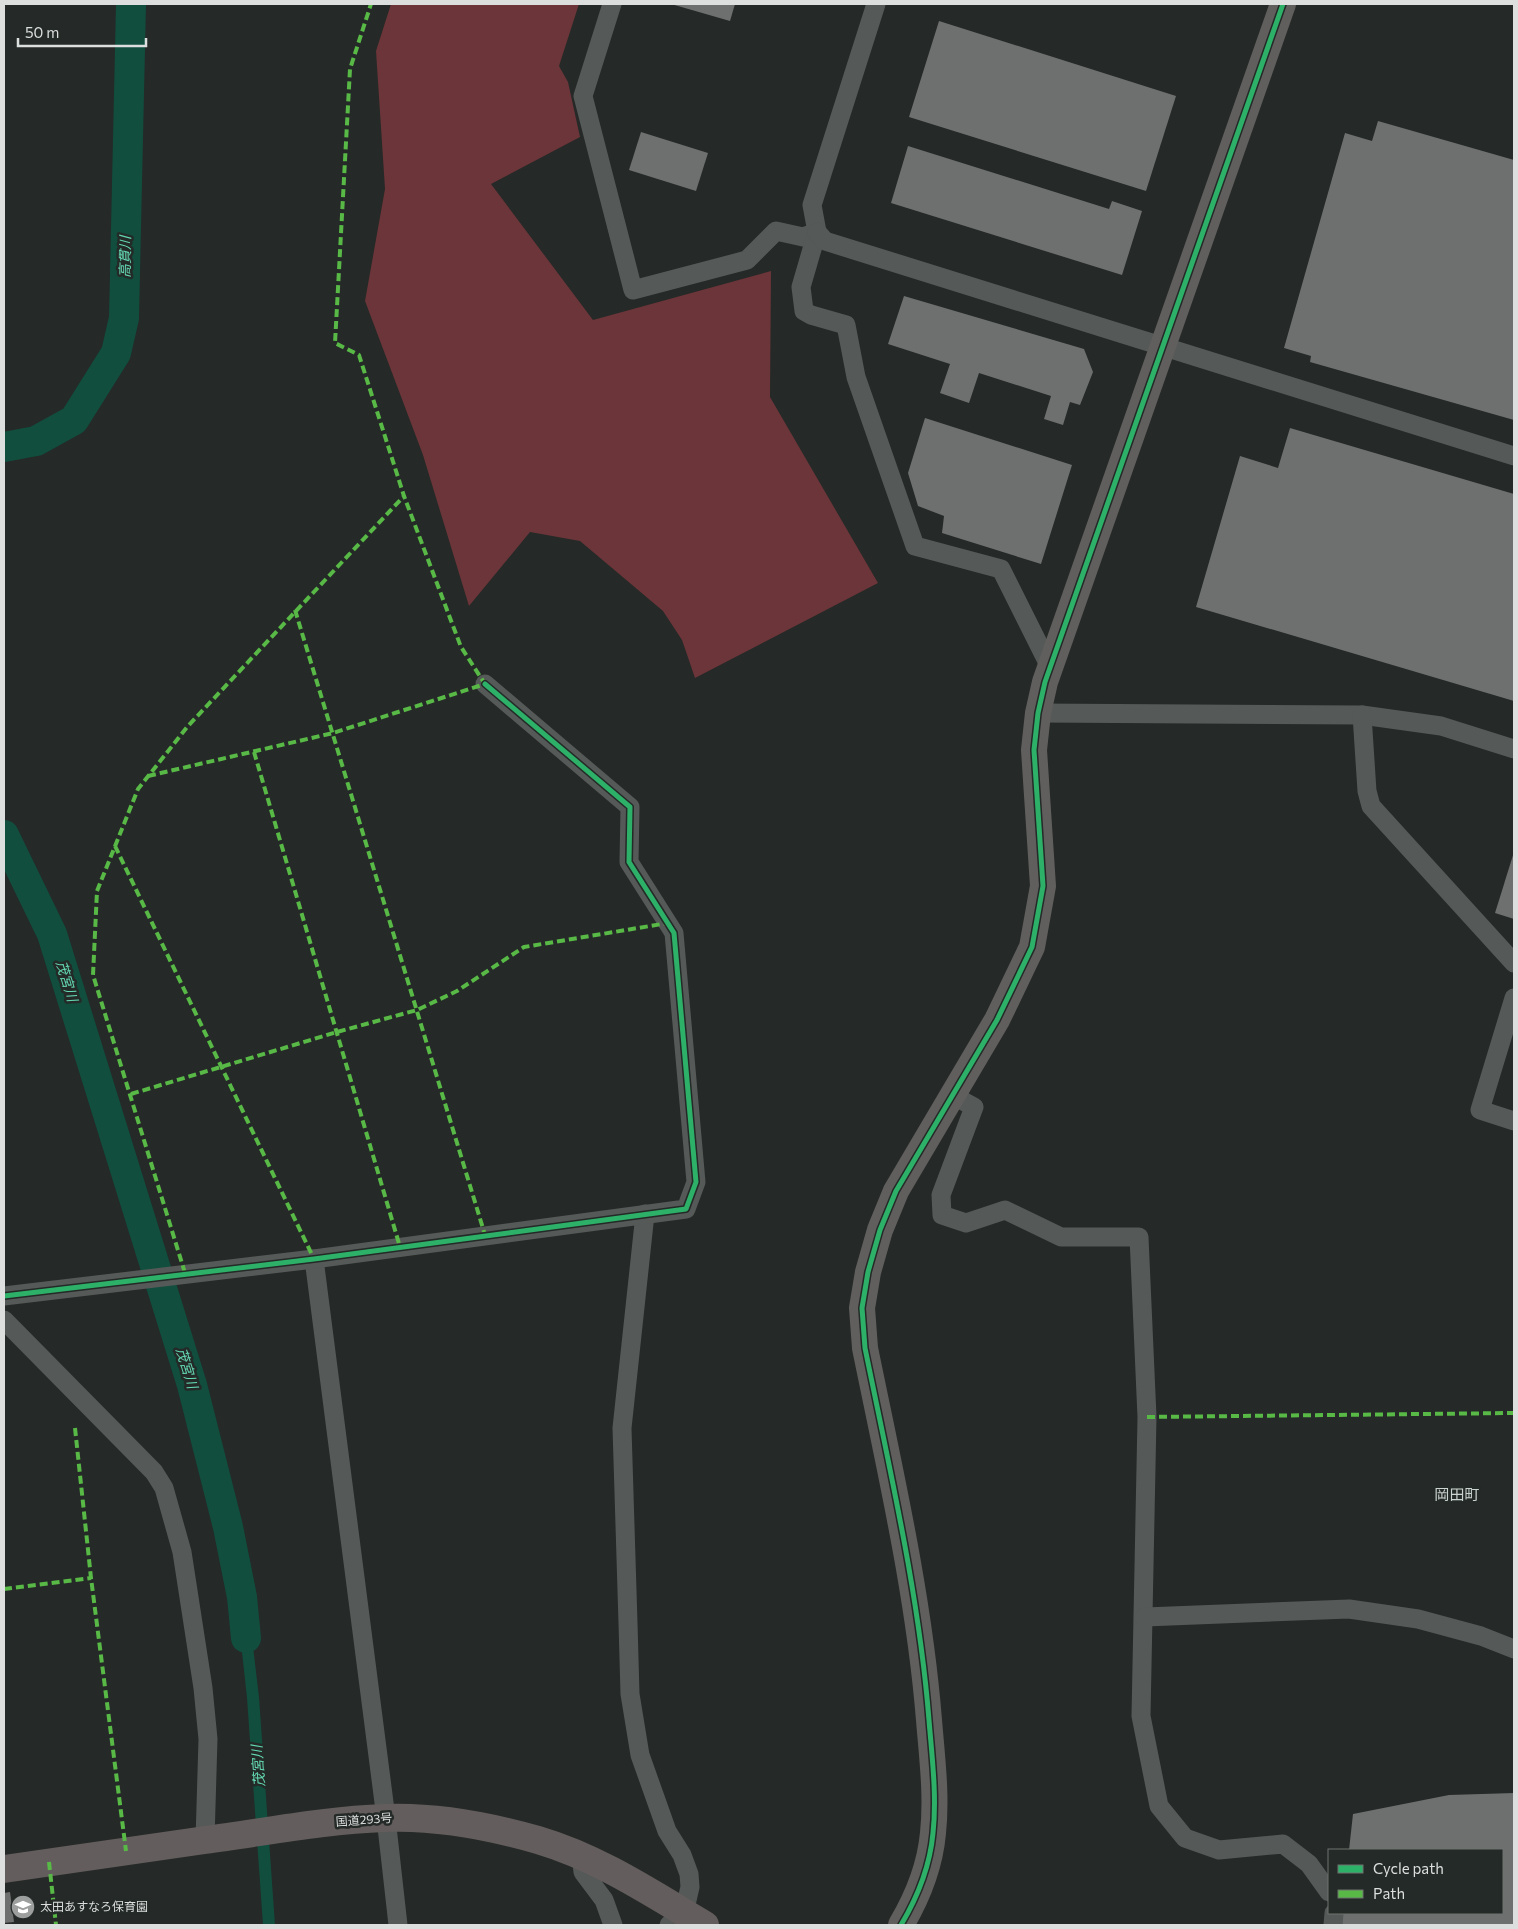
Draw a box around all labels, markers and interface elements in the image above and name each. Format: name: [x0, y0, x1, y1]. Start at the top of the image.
scale bar: [18, 15, 145, 47]
text: 50 m: [25, 23, 59, 41]
water label: 高貫川: [116, 234, 133, 278]
water label: 茂宮川: [53, 958, 82, 1005]
water label: 茂宮川: [173, 1345, 202, 1392]
district label: 岡田町: [1434, 1485, 1480, 1503]
water label: 茂宮川: [247, 1742, 267, 1788]
street label: 国道293号: [335, 1810, 393, 1828]
legend: [1328, 1849, 1503, 1914]
text: Cycle path: [1373, 1859, 1444, 1877]
text: Path: [1373, 1884, 1405, 1902]
school or university icon: 太田あすなろ保育園: [10, 1894, 36, 1920]
place label: 太田あすなろ保育園: [40, 1899, 148, 1913]

